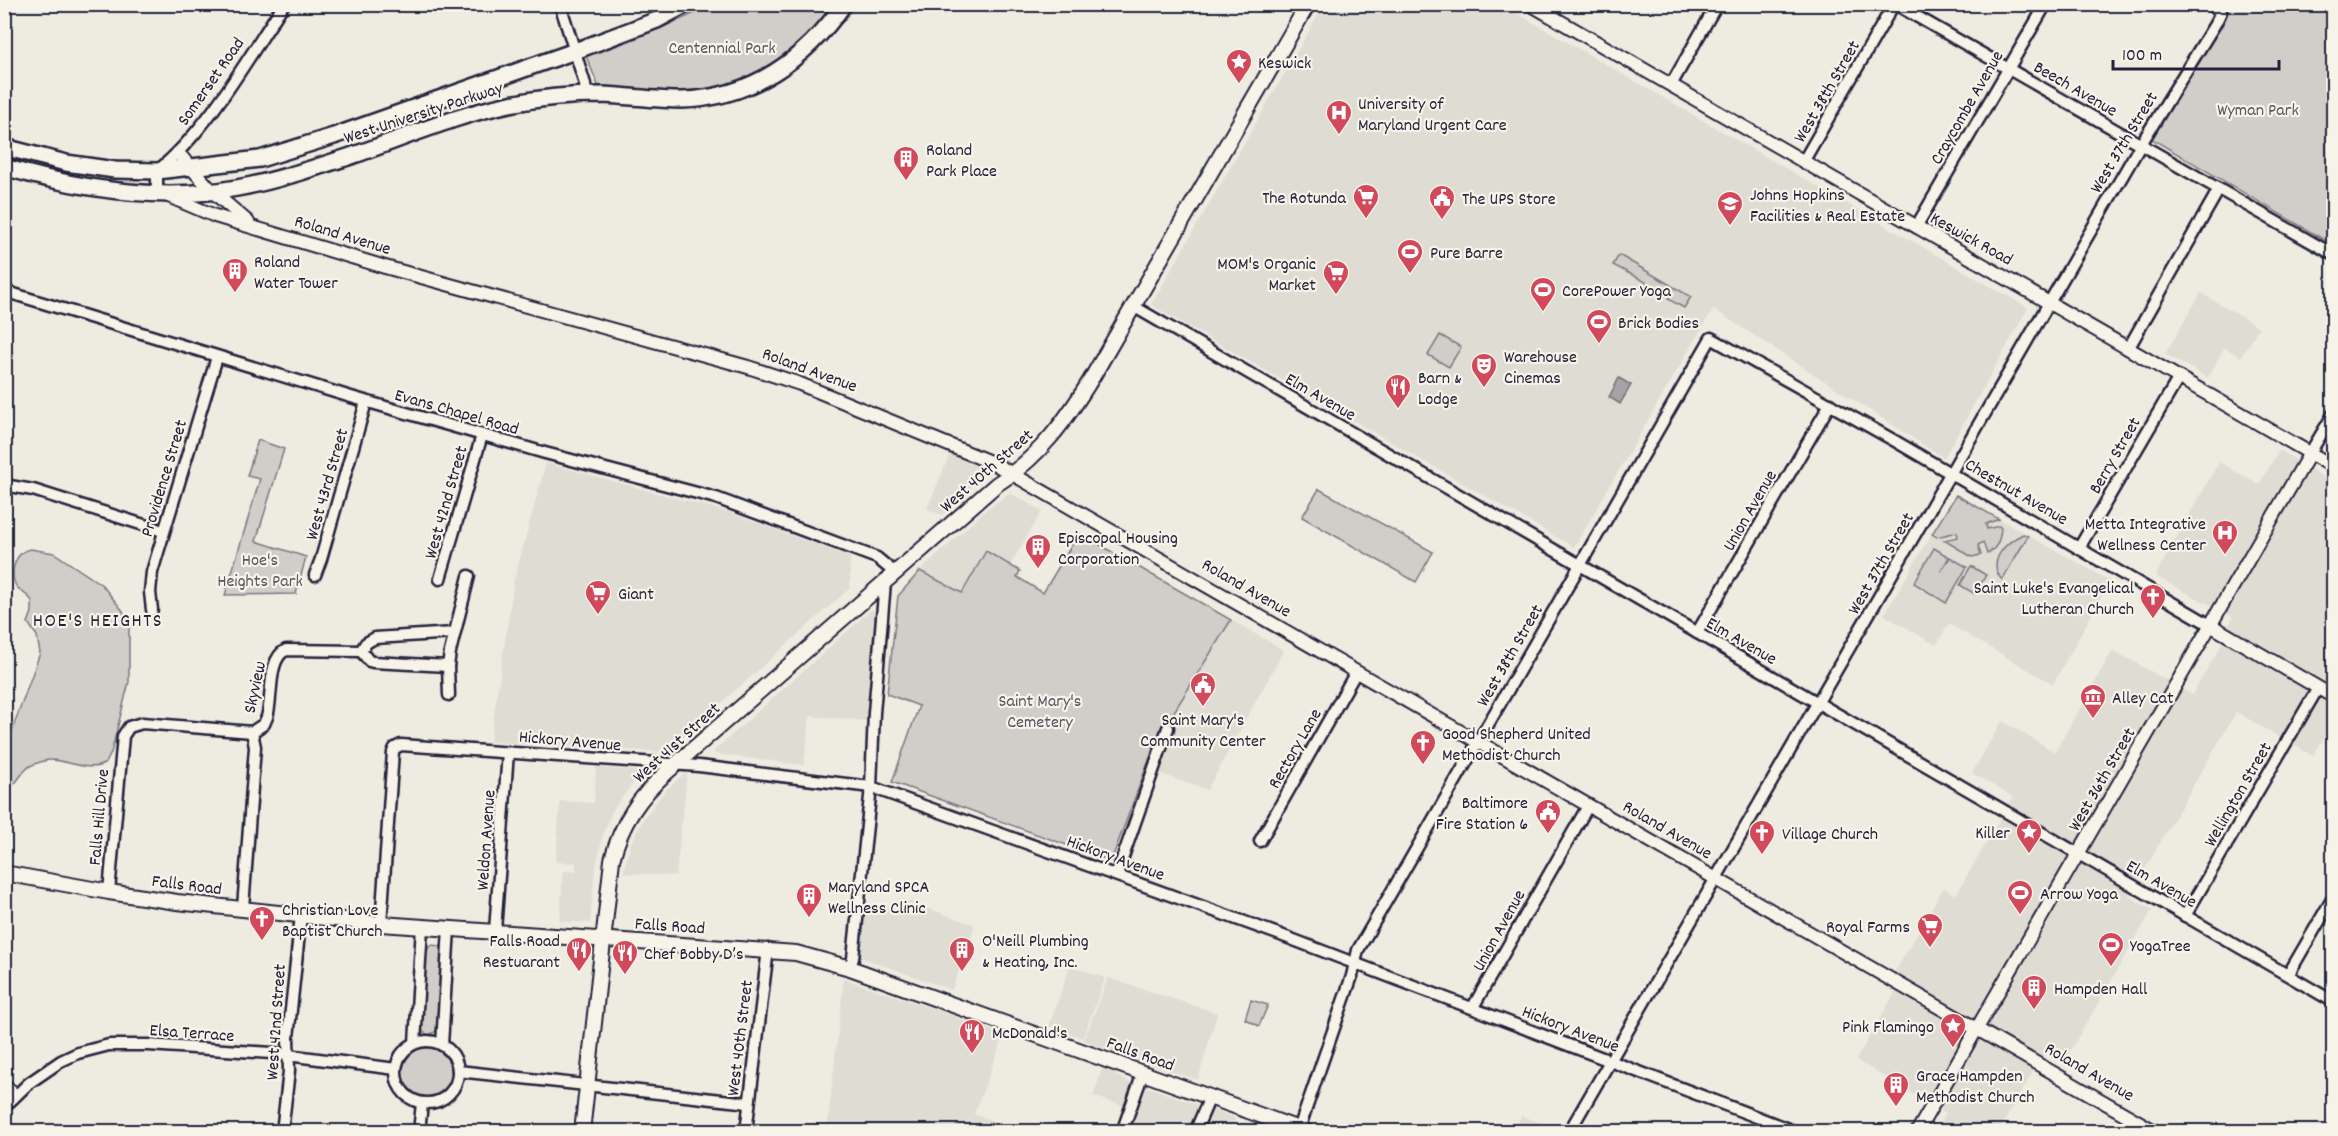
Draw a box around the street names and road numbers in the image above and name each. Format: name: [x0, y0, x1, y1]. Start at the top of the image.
street label: Somerset Road: [172, 33, 252, 132]
street label: West 38th Street: [1789, 36, 1868, 148]
street label: Craycombe Avenue: [1925, 47, 2011, 170]
street label: Beech Avenue: [2028, 56, 2121, 124]
street label: West University Parkway: [341, 77, 507, 152]
street label: West 37th Street: [2085, 88, 2165, 199]
street label: Keswick Road: [1925, 207, 2017, 273]
street label: Roland Avenue: [291, 210, 394, 263]
street label: Roland Avenue: [758, 343, 860, 400]
street label: Elm Avenue: [1280, 368, 1360, 429]
street label: Evans Chapel Road: [391, 384, 521, 443]
street label: Berry Street: [2084, 413, 2148, 499]
street label: Providence Street: [136, 417, 195, 540]
street label: West 40th Street: [935, 424, 1040, 520]
street label: West 43rd Street: [301, 426, 356, 543]
street label: West 42nd Street: [419, 443, 476, 562]
street label: Chestnut Avenue: [1960, 453, 2072, 533]
street label: Union Avenue: [1718, 466, 1785, 556]
street label: West 37th Street: [1843, 508, 1922, 620]
street label: Roland Avenue: [1196, 553, 1295, 625]
street label: West 38th Street: [1472, 600, 1551, 712]
street label: Elm Avenue: [1701, 612, 1781, 673]
street label: Skyview: [239, 659, 274, 716]
street label: West 41st Street: [628, 697, 727, 790]
street label: Rectory Lane: [1263, 705, 1329, 794]
street label: West 36th Street: [2063, 723, 2143, 837]
street label: Hickory Avenue: [518, 726, 622, 759]
street label: Wellington Street: [2199, 738, 2279, 852]
street label: Falls Hill Drive: [84, 768, 117, 866]
street label: Weldon Avenue: [472, 789, 503, 891]
street label: Roland Avenue: [1617, 795, 1716, 867]
street label: Hickory Avenue: [1063, 830, 1168, 889]
street label: Elm Avenue: [2121, 855, 2201, 916]
street label: Falls Road: [150, 870, 223, 903]
street label: Union Avenue: [1467, 886, 1533, 977]
street label: Falls Road: [634, 913, 706, 942]
street label: West 42nd Street: [261, 963, 294, 1081]
street label: West 40th Street: [722, 979, 761, 1098]
street label: Hickory Avenue: [1518, 1000, 1622, 1060]
street label: Elsa Terrace: [149, 1019, 235, 1050]
street label: Falls Road: [1103, 1032, 1178, 1079]
street label: Roland Avenue: [2039, 1037, 2138, 1109]

